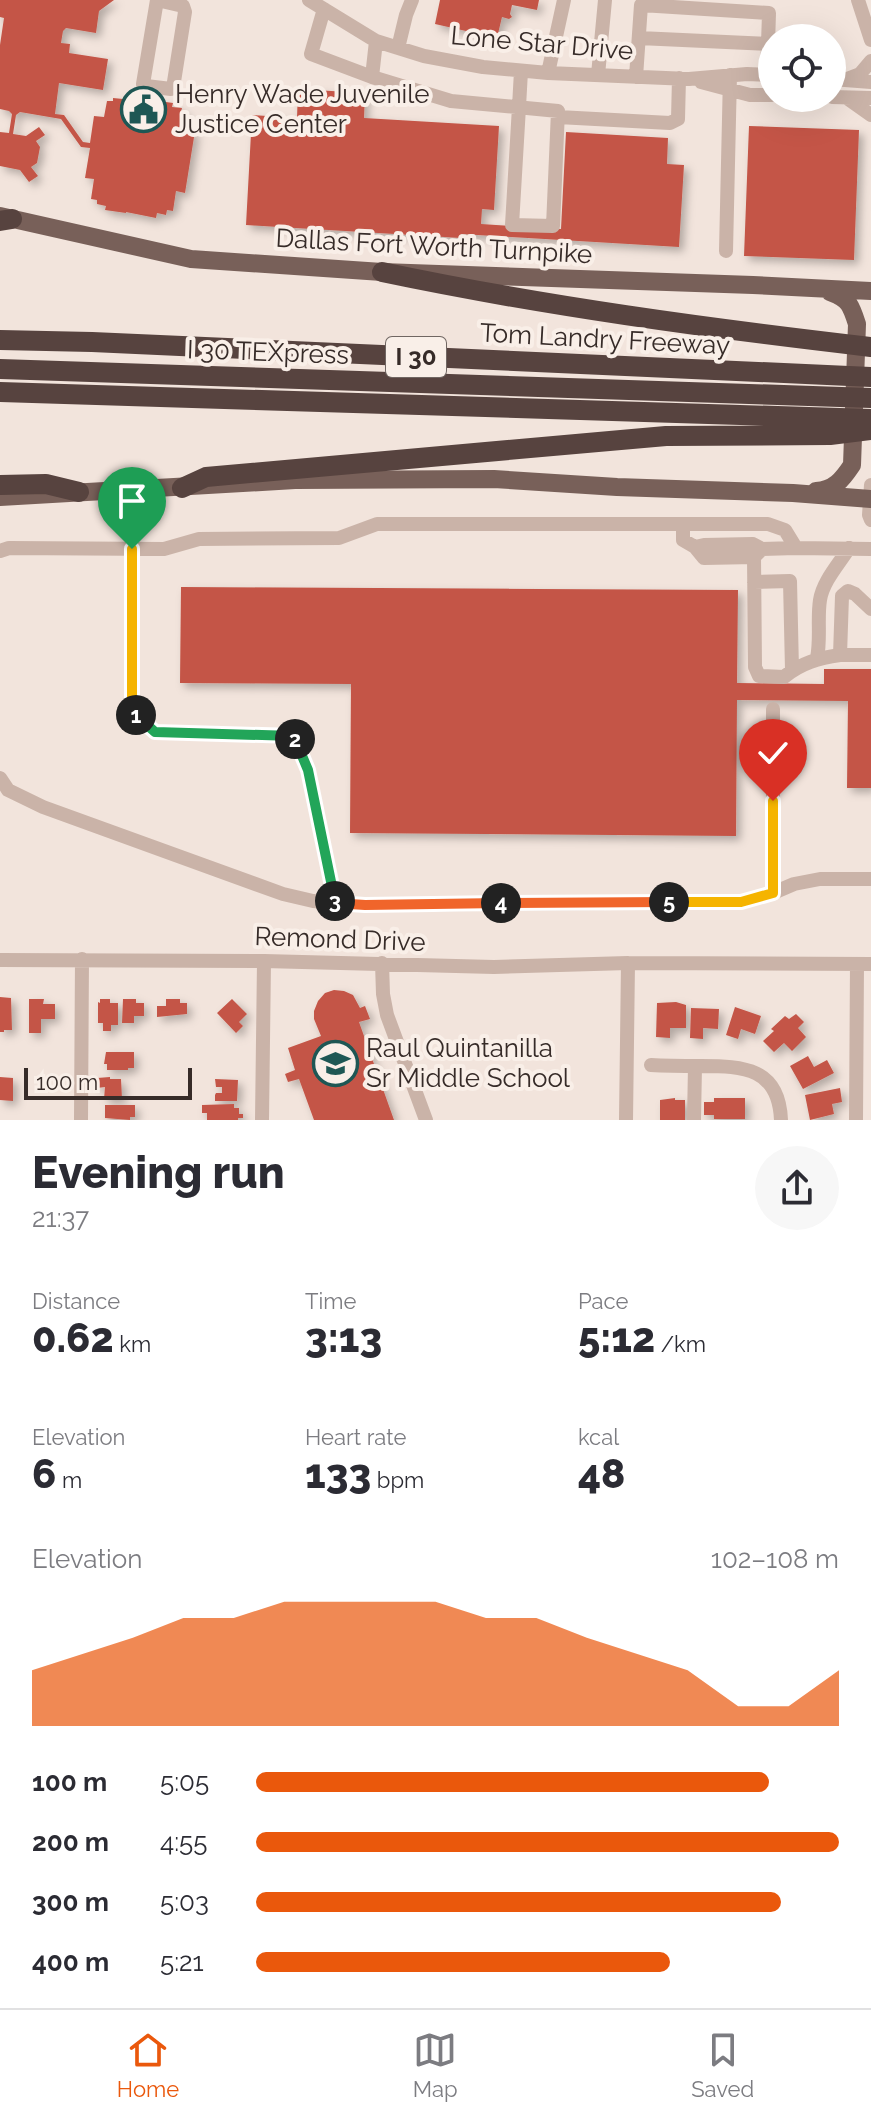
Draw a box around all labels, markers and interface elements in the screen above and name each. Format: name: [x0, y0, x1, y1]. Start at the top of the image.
street label: Lone Star Drive: [450, 20, 634, 66]
map controls: [758, 24, 846, 112]
button: locate: [758, 24, 846, 112]
place label: Henry Wade Juvenile Justice Center: [175, 79, 430, 139]
public building icon: Henry Wade Juvenile Justice Center: [120, 85, 168, 133]
street label: Dallas Fort Worth Turnpike: [275, 223, 593, 269]
street label: Tom Landry Freeway: [479, 317, 731, 361]
street label: I 30 TEXpress: [187, 334, 349, 370]
road number: I 30: [386, 337, 446, 377]
pin: [98, 467, 166, 549]
icon: arrive: [110, 479, 154, 523]
pin: 1: [116, 695, 156, 735]
text: 1: [131, 702, 141, 728]
pin: 2: [275, 719, 315, 759]
pin: [739, 719, 807, 801]
text: 2: [289, 726, 301, 752]
icon: check: [751, 731, 795, 775]
pin: 3: [315, 881, 355, 921]
pin: 5: [649, 882, 689, 922]
pin: 4: [481, 883, 521, 923]
text: 3: [329, 888, 341, 914]
text: 5: [663, 889, 675, 915]
text: 4: [495, 890, 507, 916]
street label: Remond Drive: [254, 921, 426, 957]
place label: Raul Quintanilla Sr Middle School: [366, 1033, 571, 1093]
school or university icon: Raul Quintanilla Sr Middle School: [311, 1039, 359, 1087]
scale bar: [24, 1064, 192, 1100]
text: 100 m: [36, 1069, 98, 1095]
button: share: [755, 1146, 839, 1230]
text: Evening run: [32, 1147, 285, 1198]
text: 21:37: [32, 1203, 89, 1233]
text: Distance: [32, 1288, 120, 1314]
text: Time: [305, 1288, 356, 1314]
text: Pace: [578, 1288, 628, 1314]
text: 0.62: [32, 1314, 114, 1361]
text: 3:13: [305, 1314, 382, 1361]
text: 5:12: [578, 1314, 655, 1361]
text: km: [114, 1331, 151, 1357]
text: /km: [655, 1331, 706, 1357]
text: Elevation: [32, 1424, 125, 1450]
text: Heart rate: [305, 1424, 406, 1450]
text: kcal: [578, 1424, 619, 1450]
text: 6: [32, 1450, 56, 1497]
text: 133: [305, 1450, 371, 1497]
text: 48: [578, 1450, 625, 1497]
text: m: [56, 1467, 82, 1493]
text: bpm: [371, 1467, 424, 1493]
text: Elevation: [32, 1544, 142, 1574]
text: 102–108 m: [711, 1544, 839, 1574]
text: 100 m: [32, 1767, 107, 1797]
text: 5:05: [160, 1767, 209, 1797]
text: 200 m: [32, 1827, 109, 1857]
text: 4:55: [160, 1827, 207, 1857]
text: 300 m: [32, 1887, 109, 1917]
text: 5:03: [160, 1887, 209, 1917]
text: 400 m: [32, 1947, 109, 1977]
text: 5:21: [160, 1947, 204, 1977]
tab: Home: [117, 2028, 179, 2102]
tab: Map: [413, 2028, 458, 2102]
tab: Saved: [691, 2028, 754, 2102]

